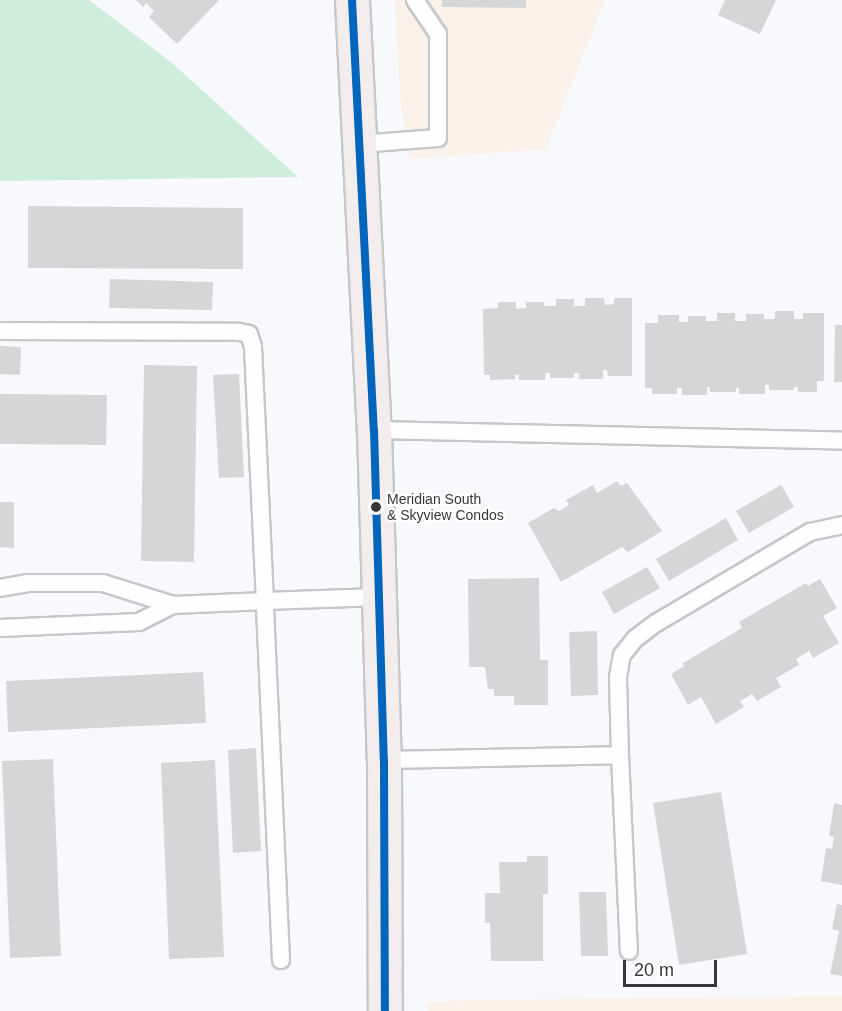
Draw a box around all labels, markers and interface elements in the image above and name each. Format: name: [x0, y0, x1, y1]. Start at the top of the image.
place label: Meridian South & Skyview Condos: [387, 491, 504, 524]
marker: Meridian South & Skyview Condos: [370, 501, 382, 513]
scale bar: [626, 948, 720, 986]
text: 20 m: [634, 960, 674, 980]

